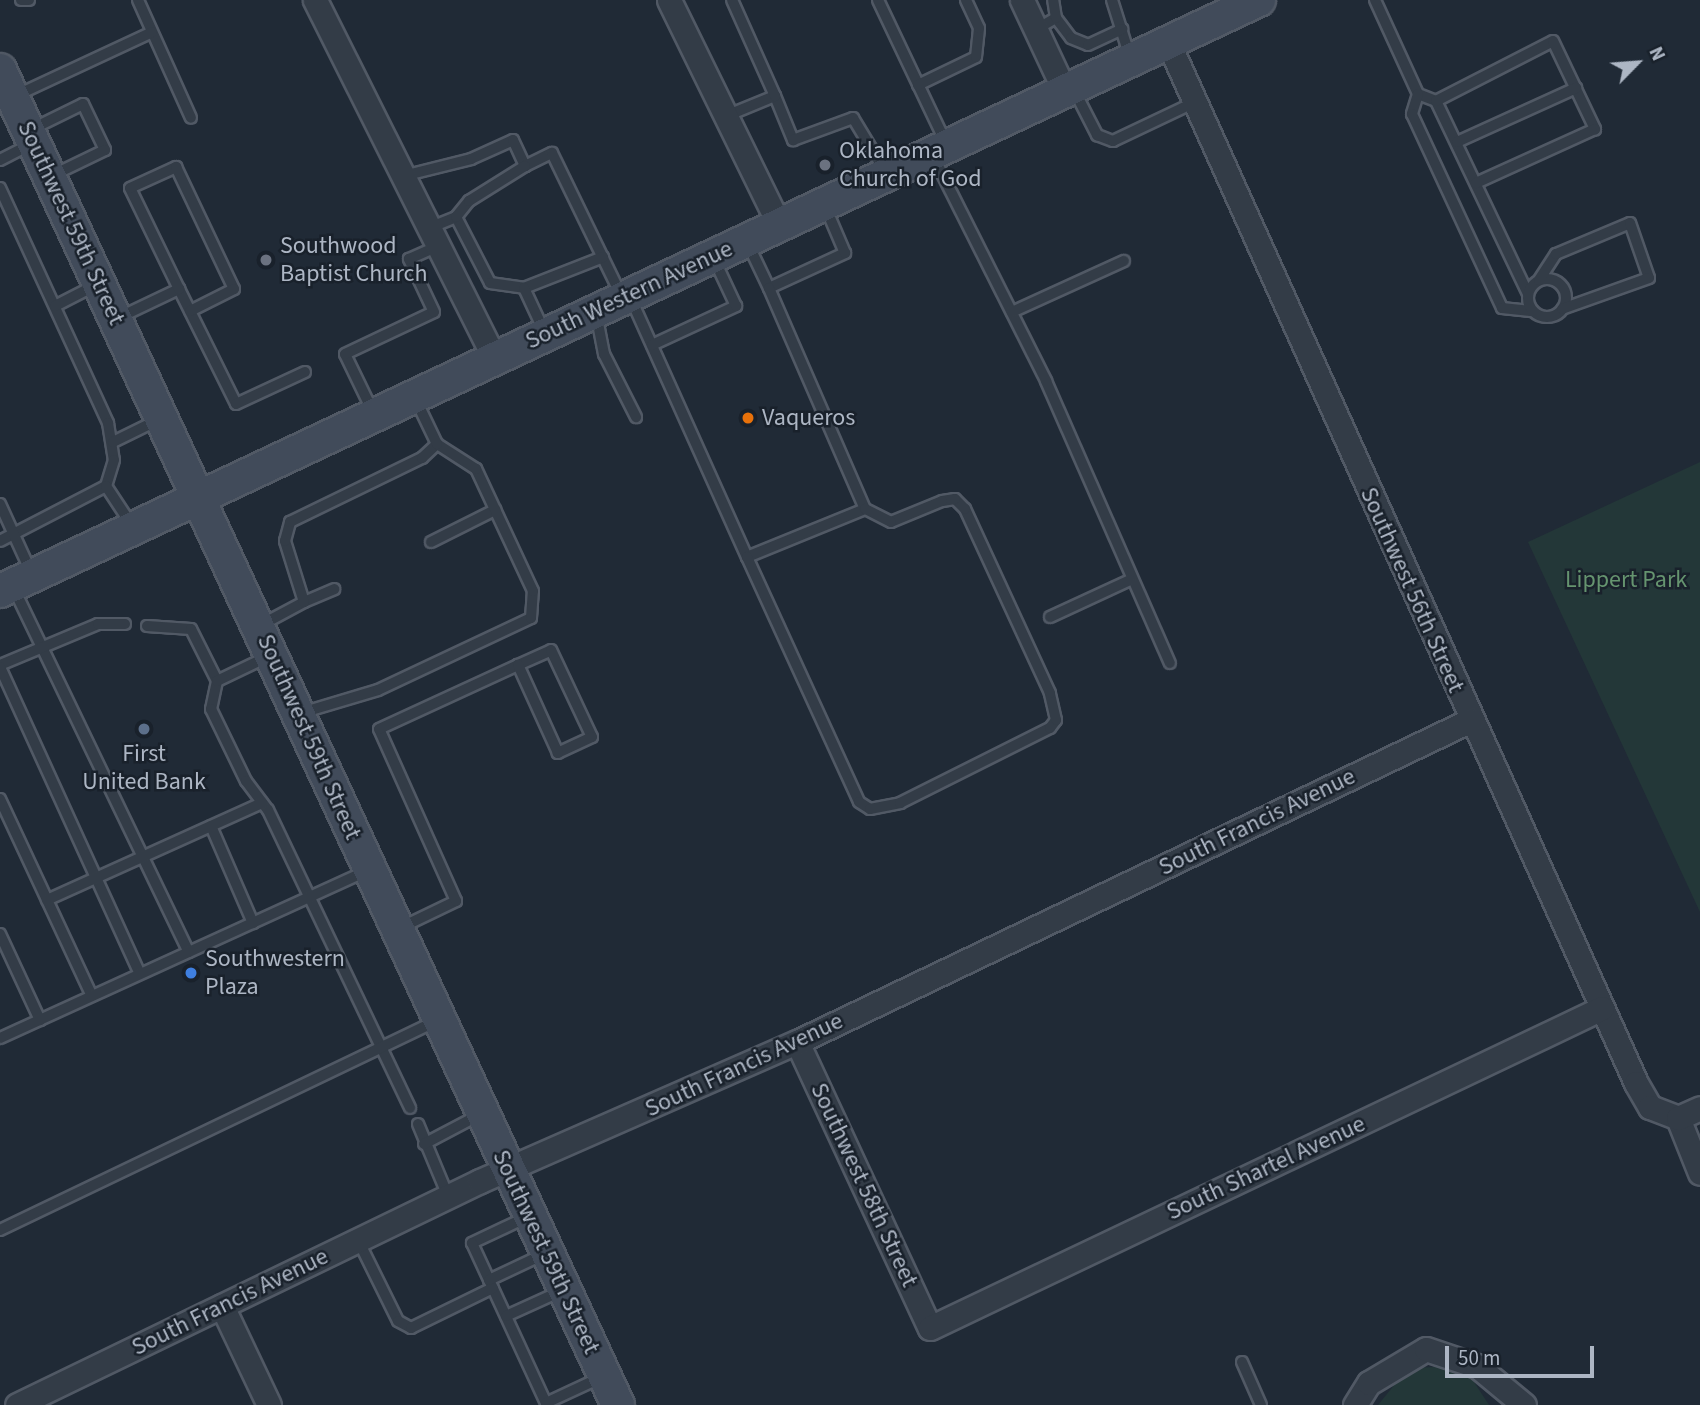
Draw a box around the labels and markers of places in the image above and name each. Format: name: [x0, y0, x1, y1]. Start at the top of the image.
place label: Oklahoma Church of God: [839, 137, 982, 193]
marker: Oklahoma Church of God: [817, 157, 833, 173]
place label: Southwood Baptist Church: [280, 232, 428, 288]
marker: Southwood Baptist Church: [258, 252, 274, 268]
place label: Vaqueros: [762, 404, 855, 432]
marker: Vaqueros: [740, 410, 756, 426]
marker: First United Bank: [136, 721, 152, 737]
place label: First United Bank: [82, 740, 206, 796]
place label: Southwestern Plaza: [205, 945, 345, 1001]
marker: Southwestern Plaza: [183, 965, 199, 981]

